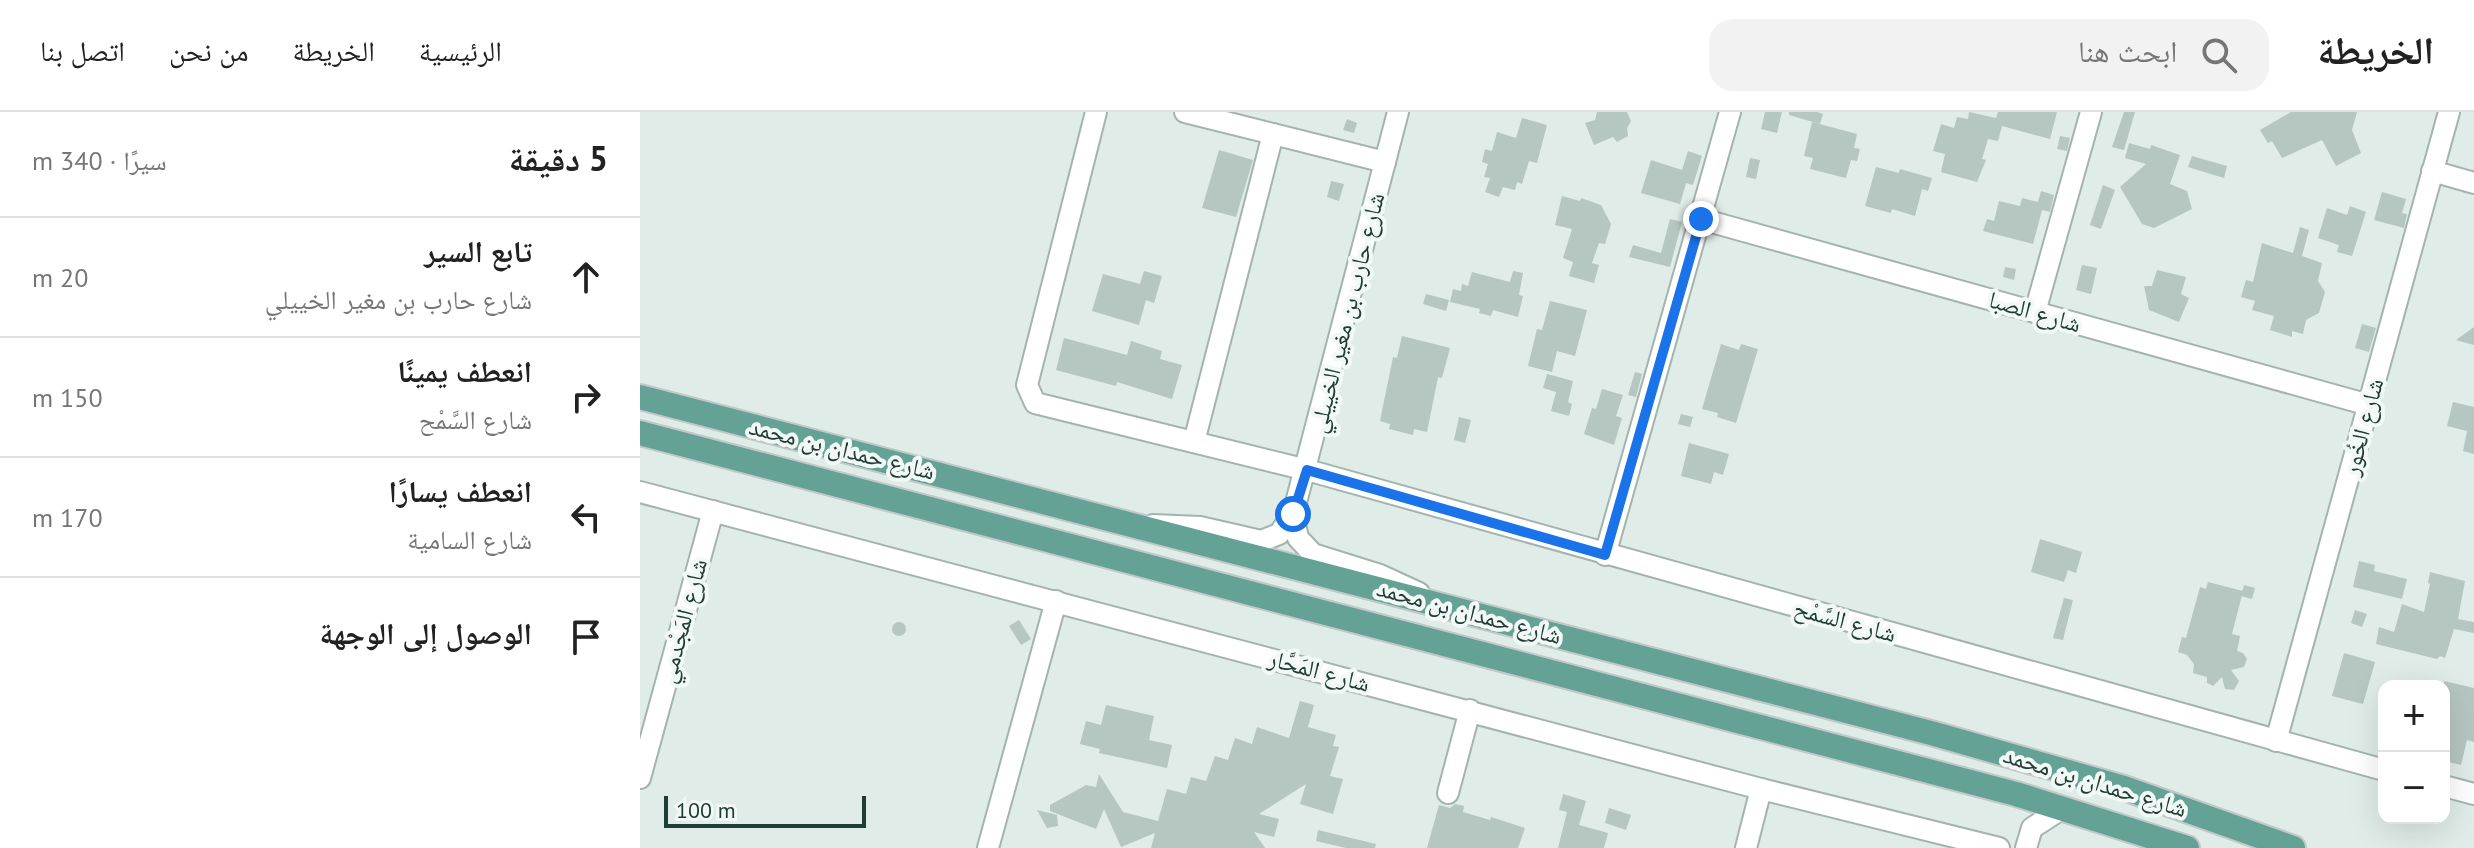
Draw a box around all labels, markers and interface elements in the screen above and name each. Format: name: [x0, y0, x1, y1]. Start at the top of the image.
search box: [1709, 19, 2269, 91]
text: الخريطة: [2317, 25, 2434, 74]
text: ابحث هنا: [2078, 31, 2177, 70]
text: اتصل بنا: [40, 32, 125, 69]
text: من نحن: [169, 32, 248, 69]
text: الخريطة: [292, 32, 375, 69]
text: الرئيسية: [419, 32, 502, 69]
icon: search: [2197, 33, 2241, 77]
text: 5 دقيقة: [509, 136, 608, 180]
text: سيرًا · 340 m: [32, 144, 167, 177]
street label: شارع حارب بن مغير الخييلي: [1302, 189, 1395, 437]
route end: [1683, 201, 1719, 237]
text: تابع السير: [424, 231, 532, 270]
icon: ahead: [564, 255, 608, 299]
text: 20 m: [32, 261, 88, 294]
text: شارع حارب بن مغير الخييلي: [265, 283, 532, 316]
street label: شارع الصبا: [1985, 284, 2085, 339]
text: انعطف يمينًا: [397, 351, 532, 390]
icon: right: [564, 375, 608, 419]
street label: شارع الخُور: [2334, 375, 2390, 480]
text: 150 m: [32, 381, 103, 414]
text: شارع السَّمْح: [419, 403, 532, 436]
street label: شارع حمدان بن محمد: [746, 410, 938, 487]
text: انعطف يسارًا: [388, 471, 532, 510]
icon: left: [564, 495, 608, 539]
route start: [1275, 496, 1311, 532]
text: 170 m: [32, 501, 103, 534]
text: شارع السامية: [407, 523, 532, 556]
street label: شارع المَجْدمي: [651, 555, 718, 688]
street label: شارع حمدان بن محمد: [1373, 572, 1565, 651]
street label: شارع السَّمْح: [1791, 592, 1900, 649]
text: الوصول إلى الوجهة: [320, 613, 532, 652]
icon: arrive: [564, 615, 608, 659]
street label: شارع المَحَّار: [1264, 642, 1373, 699]
map controls: [2378, 680, 2450, 824]
button: +: [2378, 680, 2450, 752]
street label: شارع حمدان بن محمد: [2000, 739, 2191, 824]
button: −: [2378, 752, 2450, 824]
scale bar: [664, 792, 866, 828]
text: 100 m: [676, 796, 736, 824]

